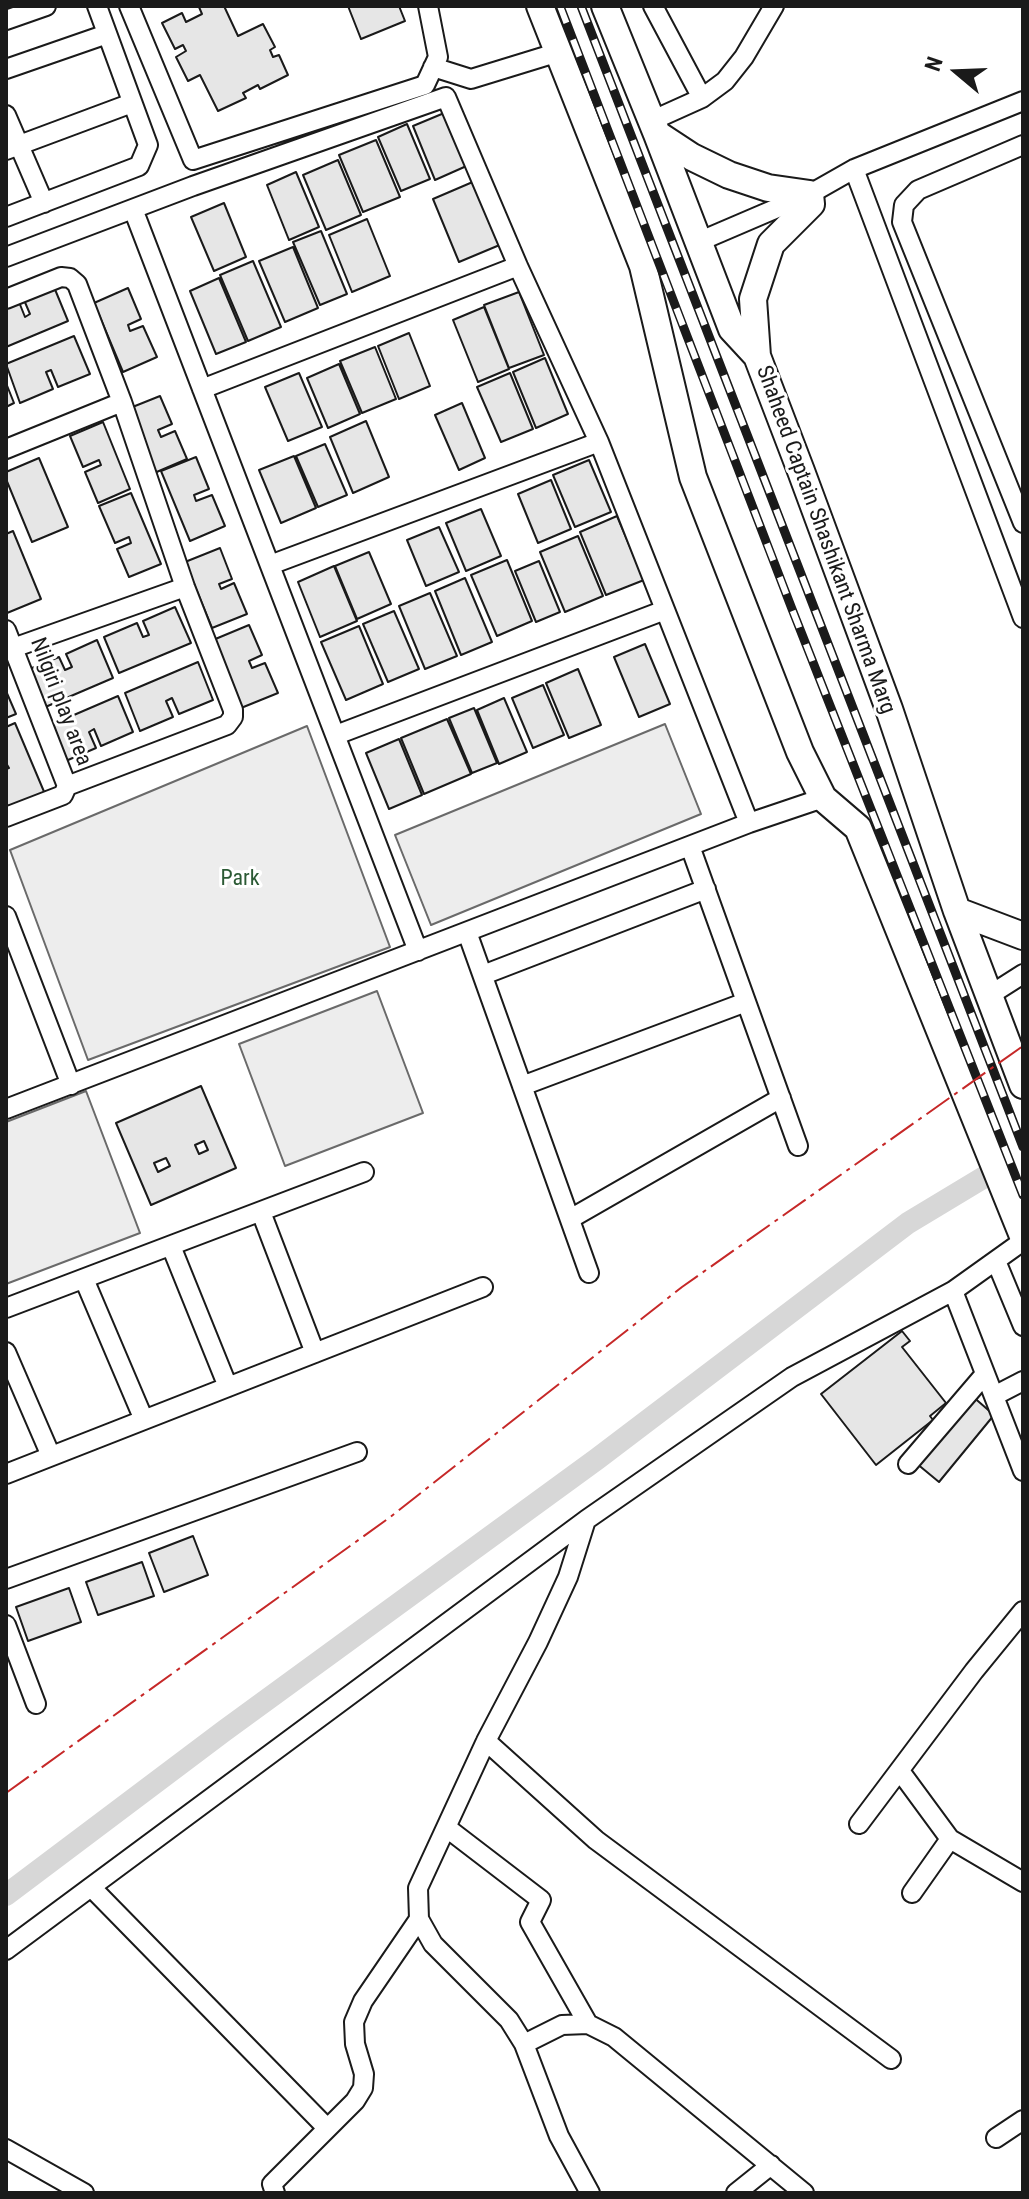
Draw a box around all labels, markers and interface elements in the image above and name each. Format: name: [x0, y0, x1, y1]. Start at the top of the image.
north arrow: [917, 32, 997, 112]
text: N: [920, 54, 948, 74]
street label: Shaheed Captain Shashikant Sharma Marg: [750, 362, 900, 718]
street label: Nilgiri play area: [24, 634, 96, 770]
park label: Park: [220, 866, 260, 892]

